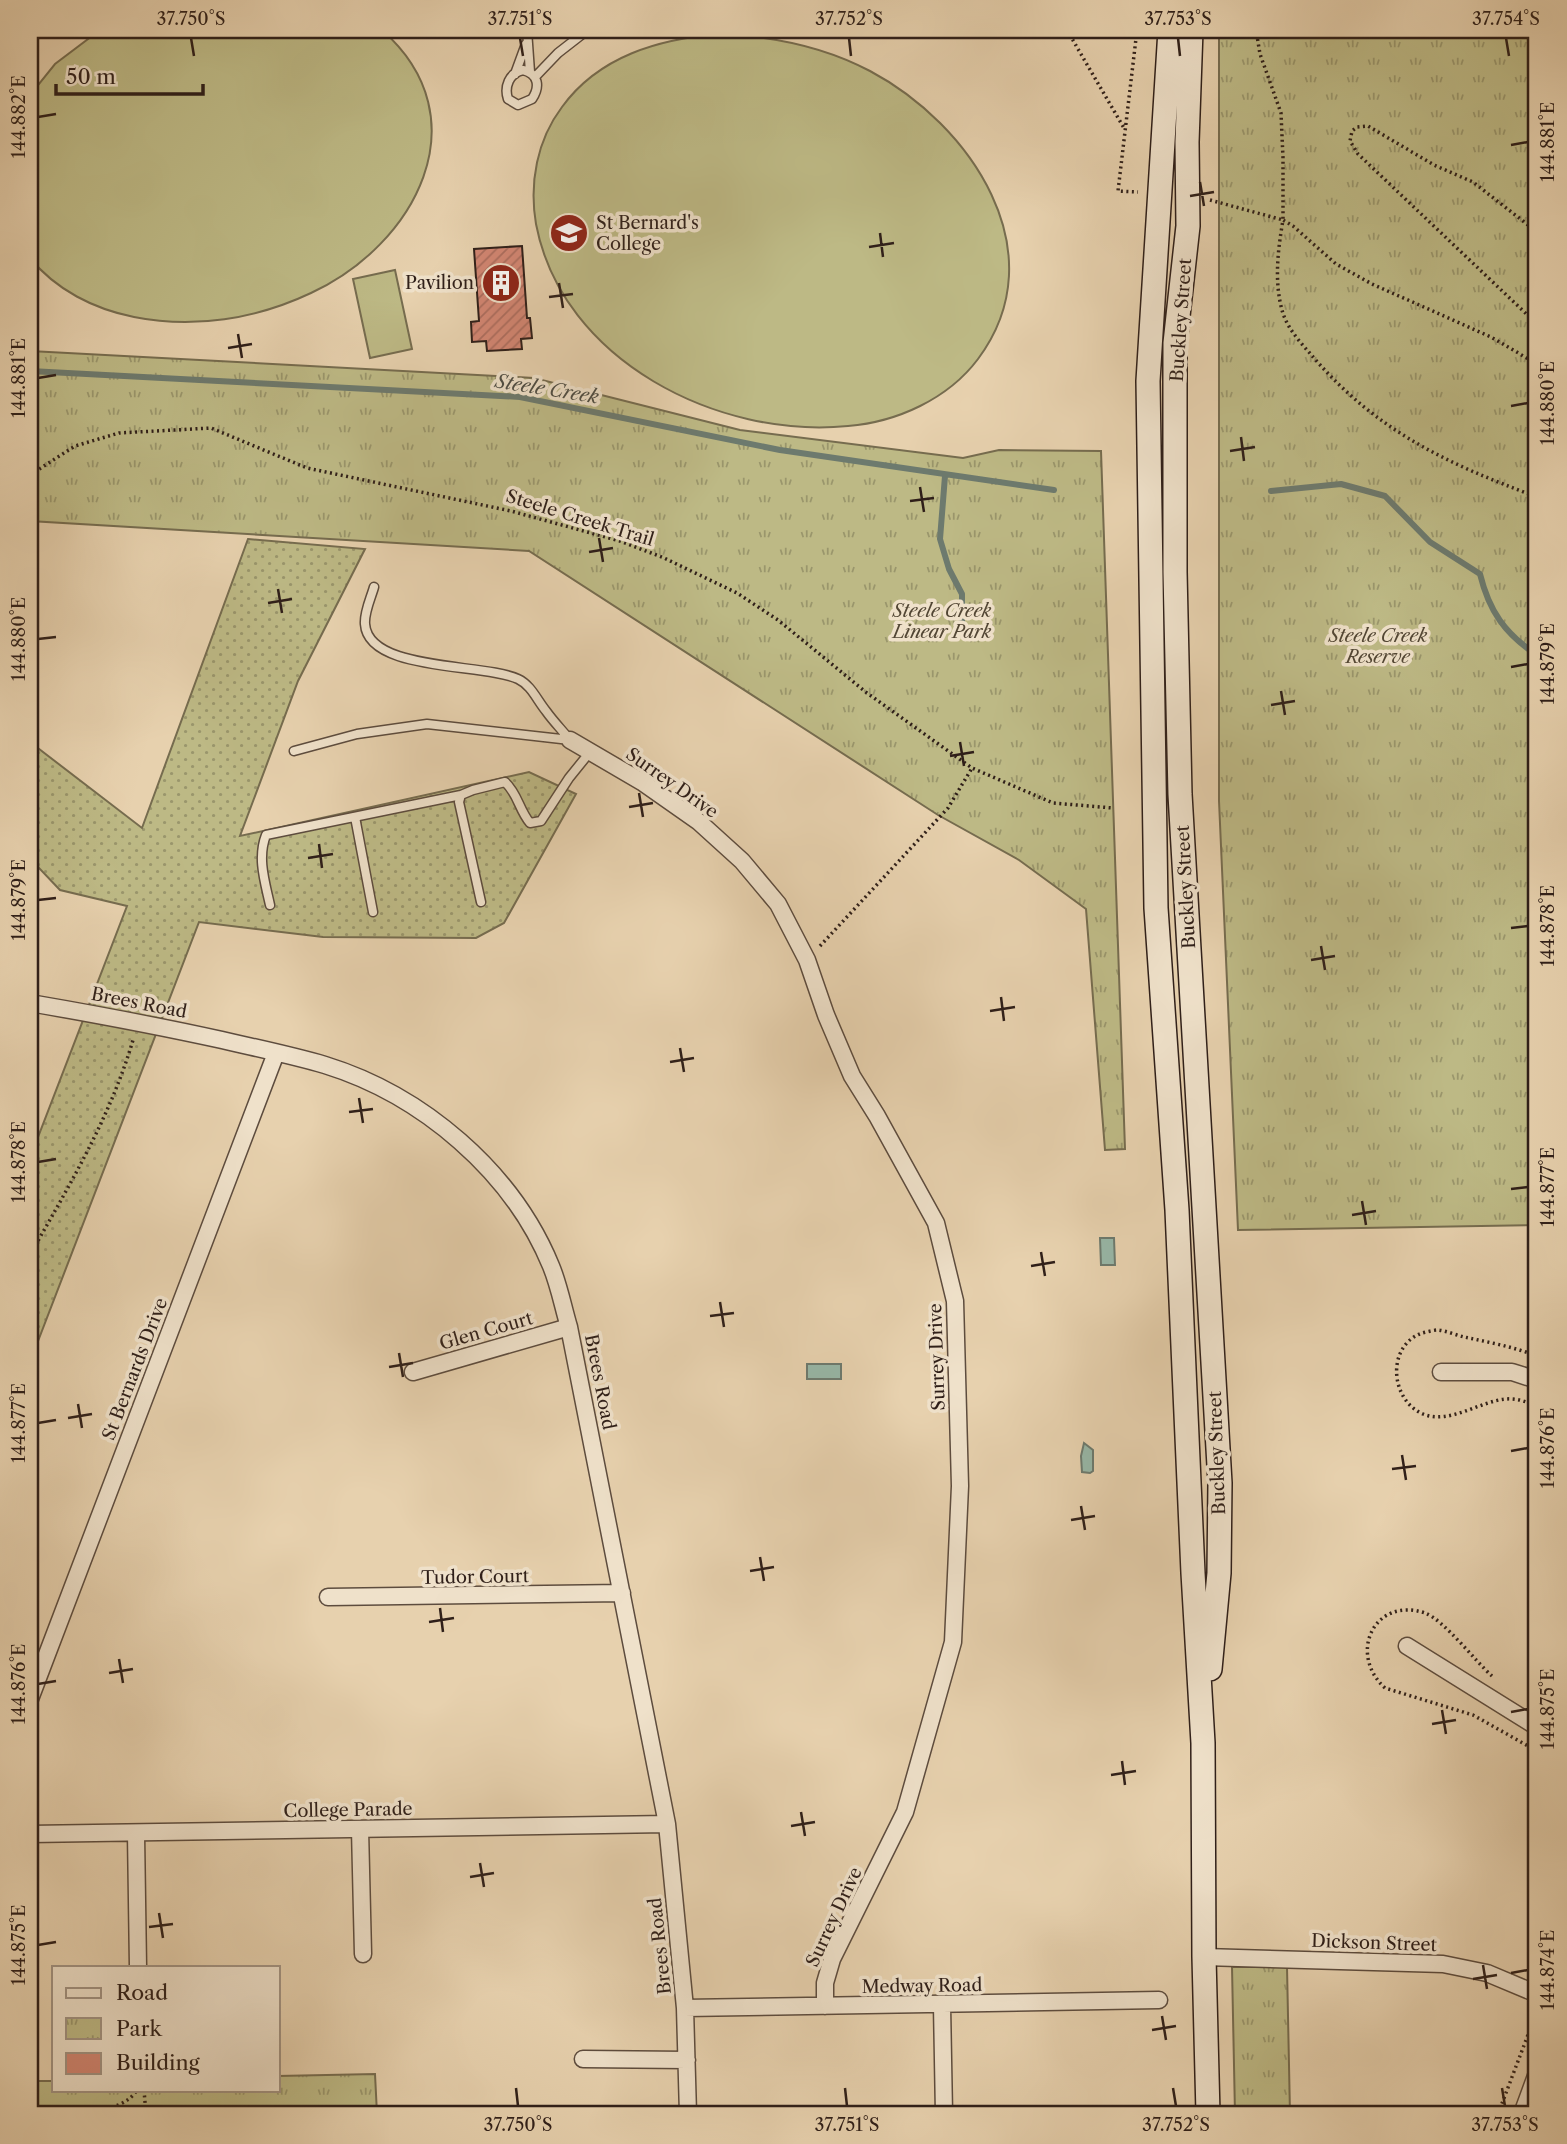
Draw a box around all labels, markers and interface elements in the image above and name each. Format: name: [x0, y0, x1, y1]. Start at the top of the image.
text: 37.750°S: [156, 8, 226, 30]
text: 37.751°S: [487, 8, 553, 30]
text: 37.752°S: [815, 8, 883, 30]
text: 37.753°S: [1144, 8, 1212, 30]
text: 37.754°S: [1472, 8, 1540, 30]
scale bar: [56, 52, 203, 96]
text: 50 m: [66, 64, 116, 89]
text: 144.882°E: [8, 75, 30, 159]
text: 144.881°E: [1537, 102, 1559, 182]
school or university icon: St Bernard's College: [548, 212, 590, 254]
place label: St Bernard's College: [596, 212, 699, 255]
street label: Buckley Street: [1166, 257, 1196, 383]
building icon: Pavilion: [480, 262, 522, 304]
place label: Pavilion: [405, 272, 474, 294]
text: 144.881°E: [8, 338, 30, 418]
text: 144.880°E: [1537, 361, 1559, 445]
water label: Steele Creek: [493, 369, 600, 409]
street label: Steele Creek Trail: [503, 485, 657, 551]
text: 144.880°E: [8, 597, 30, 681]
park label: Steele Creek Linear Park: [891, 600, 992, 643]
text: 144.879°E: [1537, 623, 1559, 705]
park label: Steele Creek Reserve: [1328, 625, 1428, 668]
street label: Surrey Drive: [622, 743, 722, 823]
street label: Buckley Street: [1172, 824, 1200, 949]
text: 144.879°E: [8, 859, 30, 941]
text: 144.878°E: [1537, 885, 1559, 967]
street label: Brees Road: [89, 983, 189, 1023]
text: 144.878°E: [8, 1121, 30, 1203]
text: 144.877°E: [1537, 1147, 1559, 1227]
street label: St Bernards Drive: [98, 1295, 172, 1443]
street label: Surrey Drive: [924, 1303, 950, 1411]
street label: Glen Court: [437, 1307, 536, 1355]
street label: Brees Road: [580, 1332, 620, 1432]
text: 144.877°E: [8, 1383, 30, 1463]
street label: Buckley Street: [1204, 1390, 1230, 1515]
text: 144.876°E: [1537, 1408, 1559, 1488]
street label: Tudor Court: [421, 1565, 530, 1589]
text: 144.876°E: [8, 1644, 30, 1724]
text: 144.875°E: [1537, 1669, 1559, 1749]
street label: College Parade: [283, 1798, 413, 1822]
street label: Surrey Drive: [801, 1864, 867, 1970]
street label: Brees Road: [644, 1896, 676, 1995]
text: 144.875°E: [8, 1905, 30, 1985]
street label: Dickson Street: [1311, 1930, 1438, 1956]
text: 144.874°E: [1537, 1930, 1559, 2010]
legend: [52, 1966, 280, 2092]
street label: Medway Road: [861, 1974, 983, 1998]
text: Road: [116, 1980, 168, 2005]
text: Park: [116, 2016, 162, 2041]
text: Building: [116, 2050, 201, 2075]
text: 37.750°S: [483, 2114, 553, 2136]
text: 37.751°S: [814, 2114, 880, 2136]
text: 37.752°S: [1142, 2114, 1210, 2136]
text: 37.753°S: [1471, 2114, 1539, 2136]

